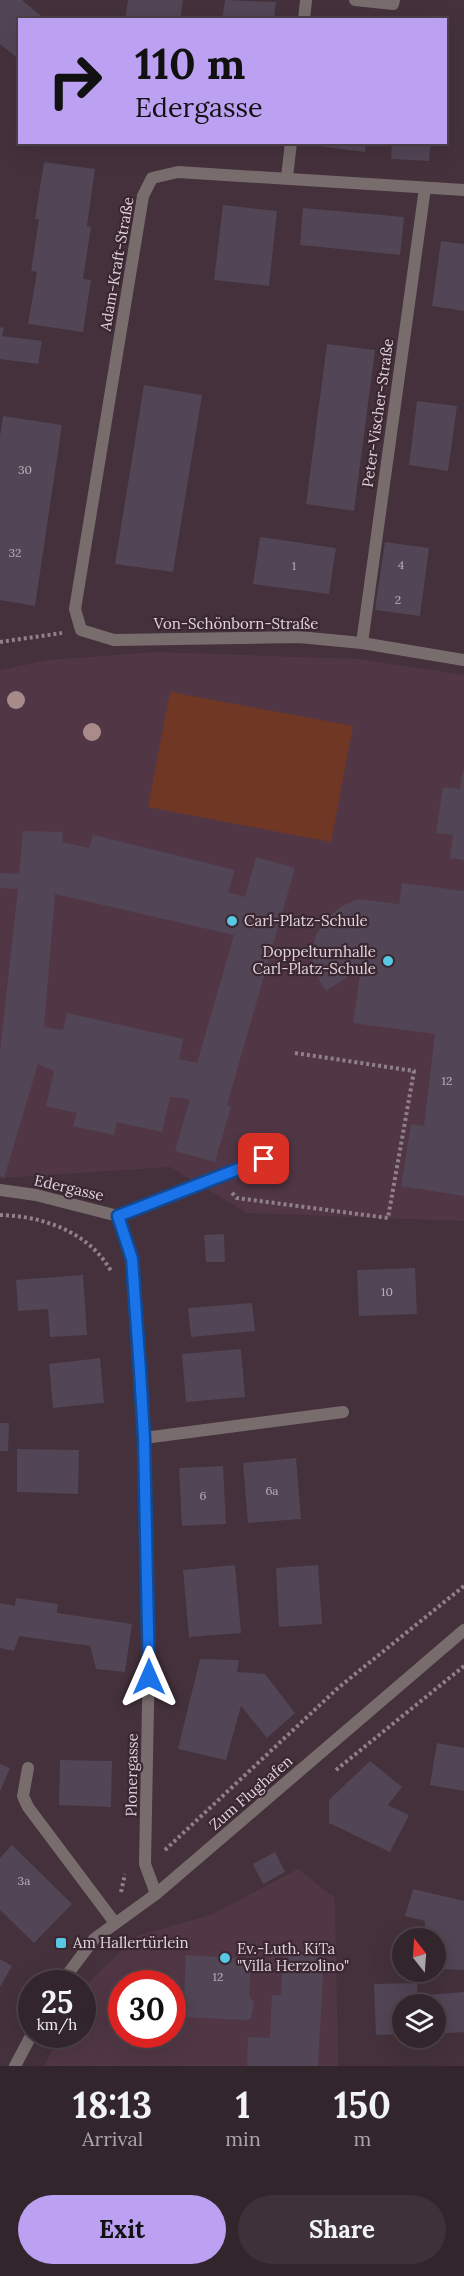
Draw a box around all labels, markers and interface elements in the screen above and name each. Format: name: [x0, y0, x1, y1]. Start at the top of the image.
text: 110 m: [135, 37, 246, 91]
icon: right: [36, 42, 114, 120]
text: Edergasse: [135, 90, 263, 124]
street label: Adam-Kraft-Straße: [95, 195, 138, 333]
street label: Peter-Vischer-Straße: [358, 337, 397, 489]
house number: 30: [18, 462, 32, 477]
house number: 32: [8, 545, 22, 560]
house number: 4: [398, 557, 405, 572]
house number: 1: [292, 558, 296, 573]
house number: 2: [395, 592, 401, 607]
street label: Von-Schönborn-Straße: [153, 614, 318, 633]
place label: Carl-Platz-Schule: [244, 911, 368, 930]
marker: Carl-Platz-Schule: [225, 914, 239, 928]
place label: Doppelturnhalle Carl-Platz-Schule: [252, 942, 376, 978]
marker: Doppelturnhalle Carl-Platz-Schule: [381, 954, 395, 968]
house number: 12: [442, 1073, 452, 1088]
pin: [238, 1133, 289, 1184]
icon: arrive: [247, 1142, 280, 1175]
street label: Edergasse: [32, 1170, 106, 1205]
house number: 10: [381, 1284, 393, 1299]
house number: 6a: [265, 1483, 279, 1498]
house number: 6: [200, 1488, 207, 1503]
position arrow: [117, 1645, 181, 1709]
street label: Plonergasse: [121, 1733, 142, 1817]
street label: Zum Flughafen: [205, 1751, 296, 1834]
house number: 3a: [18, 1873, 30, 1888]
north arrow: [392, 1928, 446, 1982]
map controls: [392, 1928, 446, 2048]
place label: Am Hallertürlein: [72, 1933, 189, 1952]
marker: Am Hallertürlein: [54, 1936, 68, 1950]
place label: Ev.-Luth. KiTa "Villa Herzolino": [237, 1939, 349, 1975]
marker: Ev.-Luth. KiTa "Villa Herzolino": [218, 1951, 232, 1965]
house number: 12: [213, 1969, 223, 1984]
speed limit sign: 30: [108, 1970, 186, 2048]
text: 25: [41, 1983, 73, 2021]
button: layers: [392, 1994, 446, 2048]
text: km/h: [37, 2015, 77, 2034]
text: 18:13: [73, 2082, 152, 2128]
text: 1: [236, 2082, 250, 2128]
text: 150: [334, 2082, 391, 2128]
text: Arrival: [82, 2126, 143, 2151]
text: min: [225, 2126, 261, 2151]
text: m: [353, 2126, 371, 2151]
button: Exit: [18, 2195, 226, 2264]
button: Share: [238, 2195, 446, 2264]

